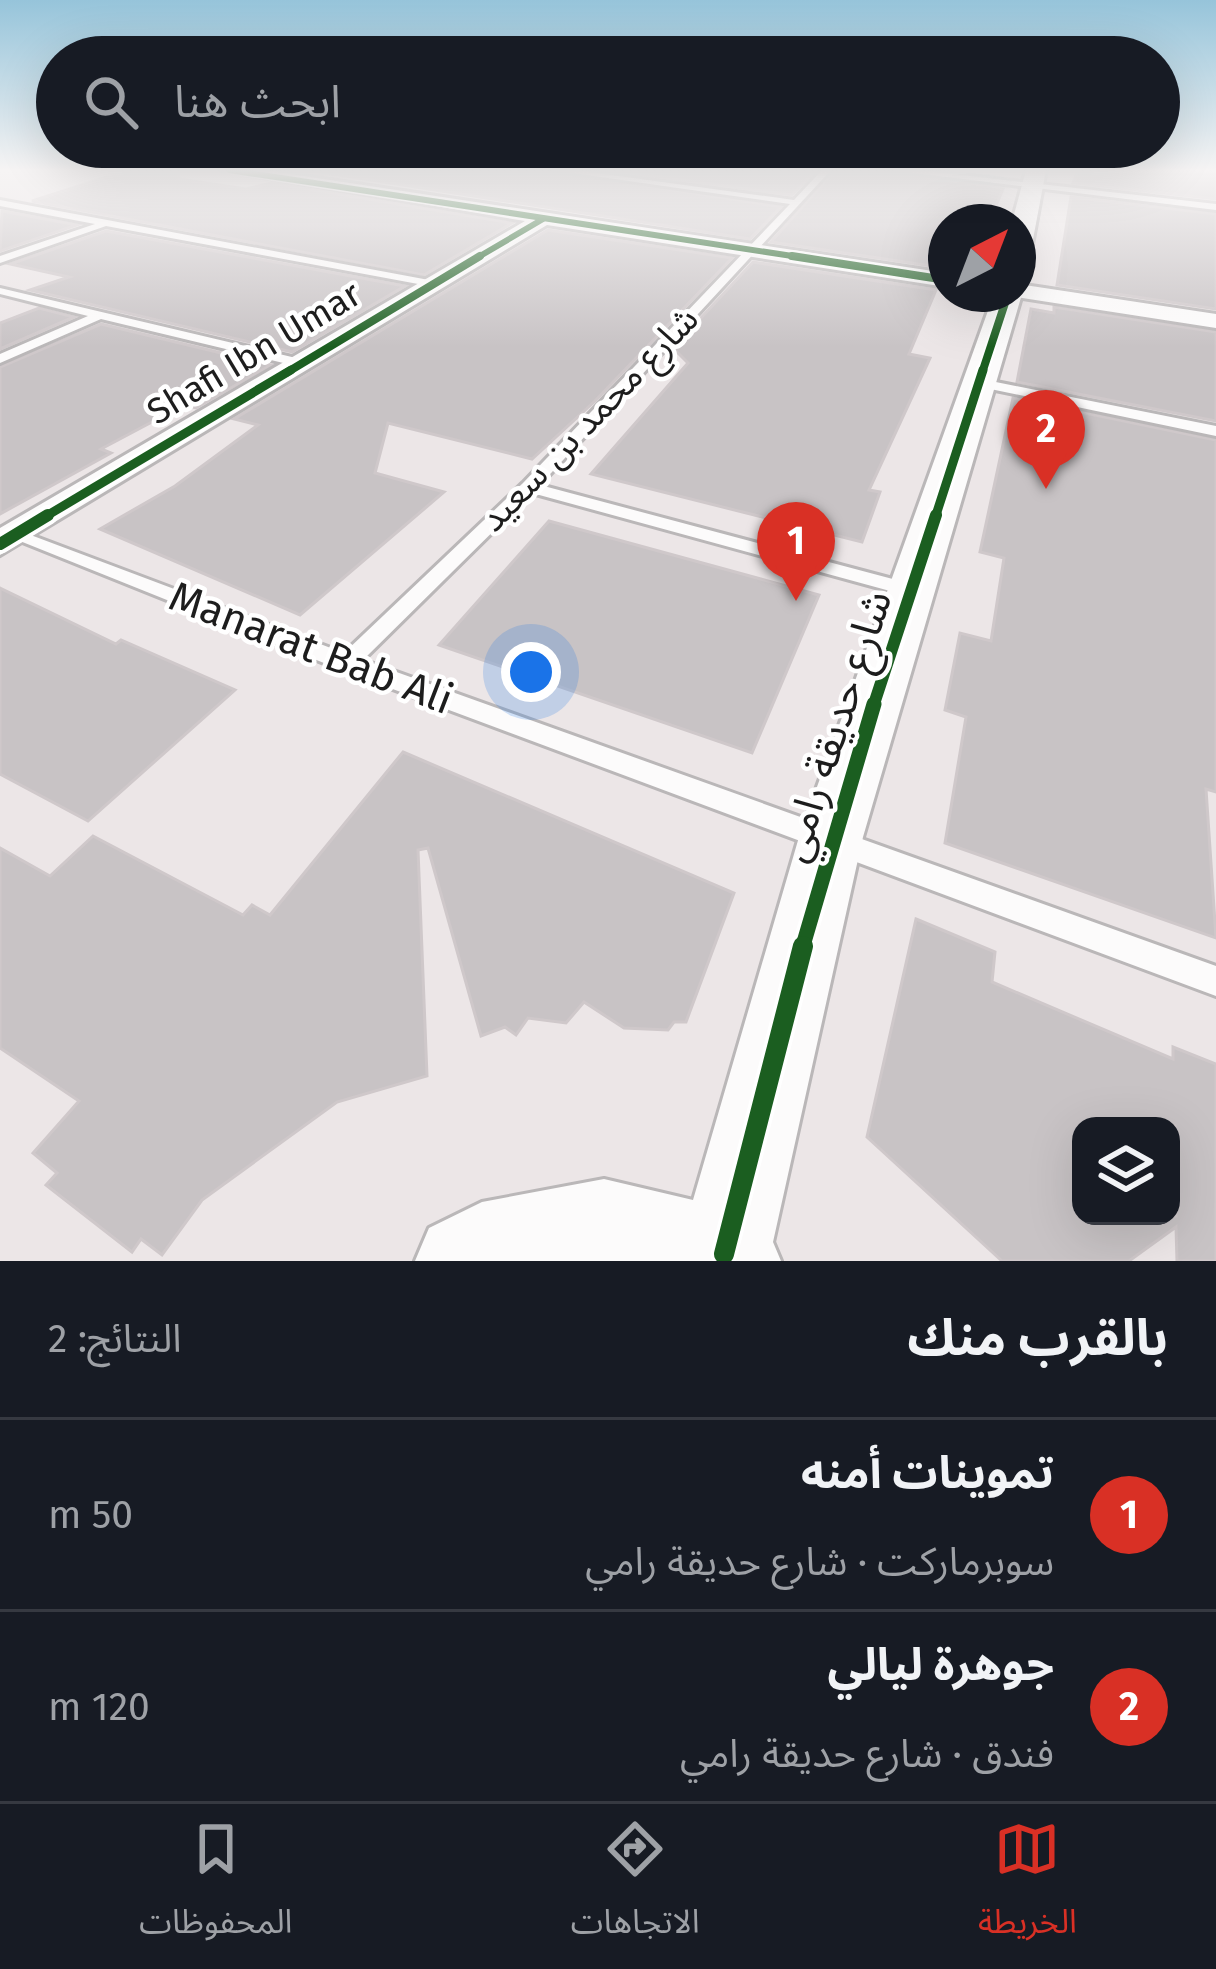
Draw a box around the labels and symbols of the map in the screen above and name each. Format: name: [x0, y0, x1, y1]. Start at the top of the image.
north arrow: [928, 204, 1036, 312]
street label: Shafi Ibn Umar: [139, 272, 369, 434]
street label: شارع محمد بن سعيد: [470, 297, 711, 544]
pin: 2: [1007, 390, 1085, 489]
pin: 1: [757, 502, 835, 601]
street label: Manarat Bab Ali: [162, 571, 460, 725]
street label: شارع حديقة رامي: [768, 584, 909, 870]
your location: [501, 642, 561, 702]

